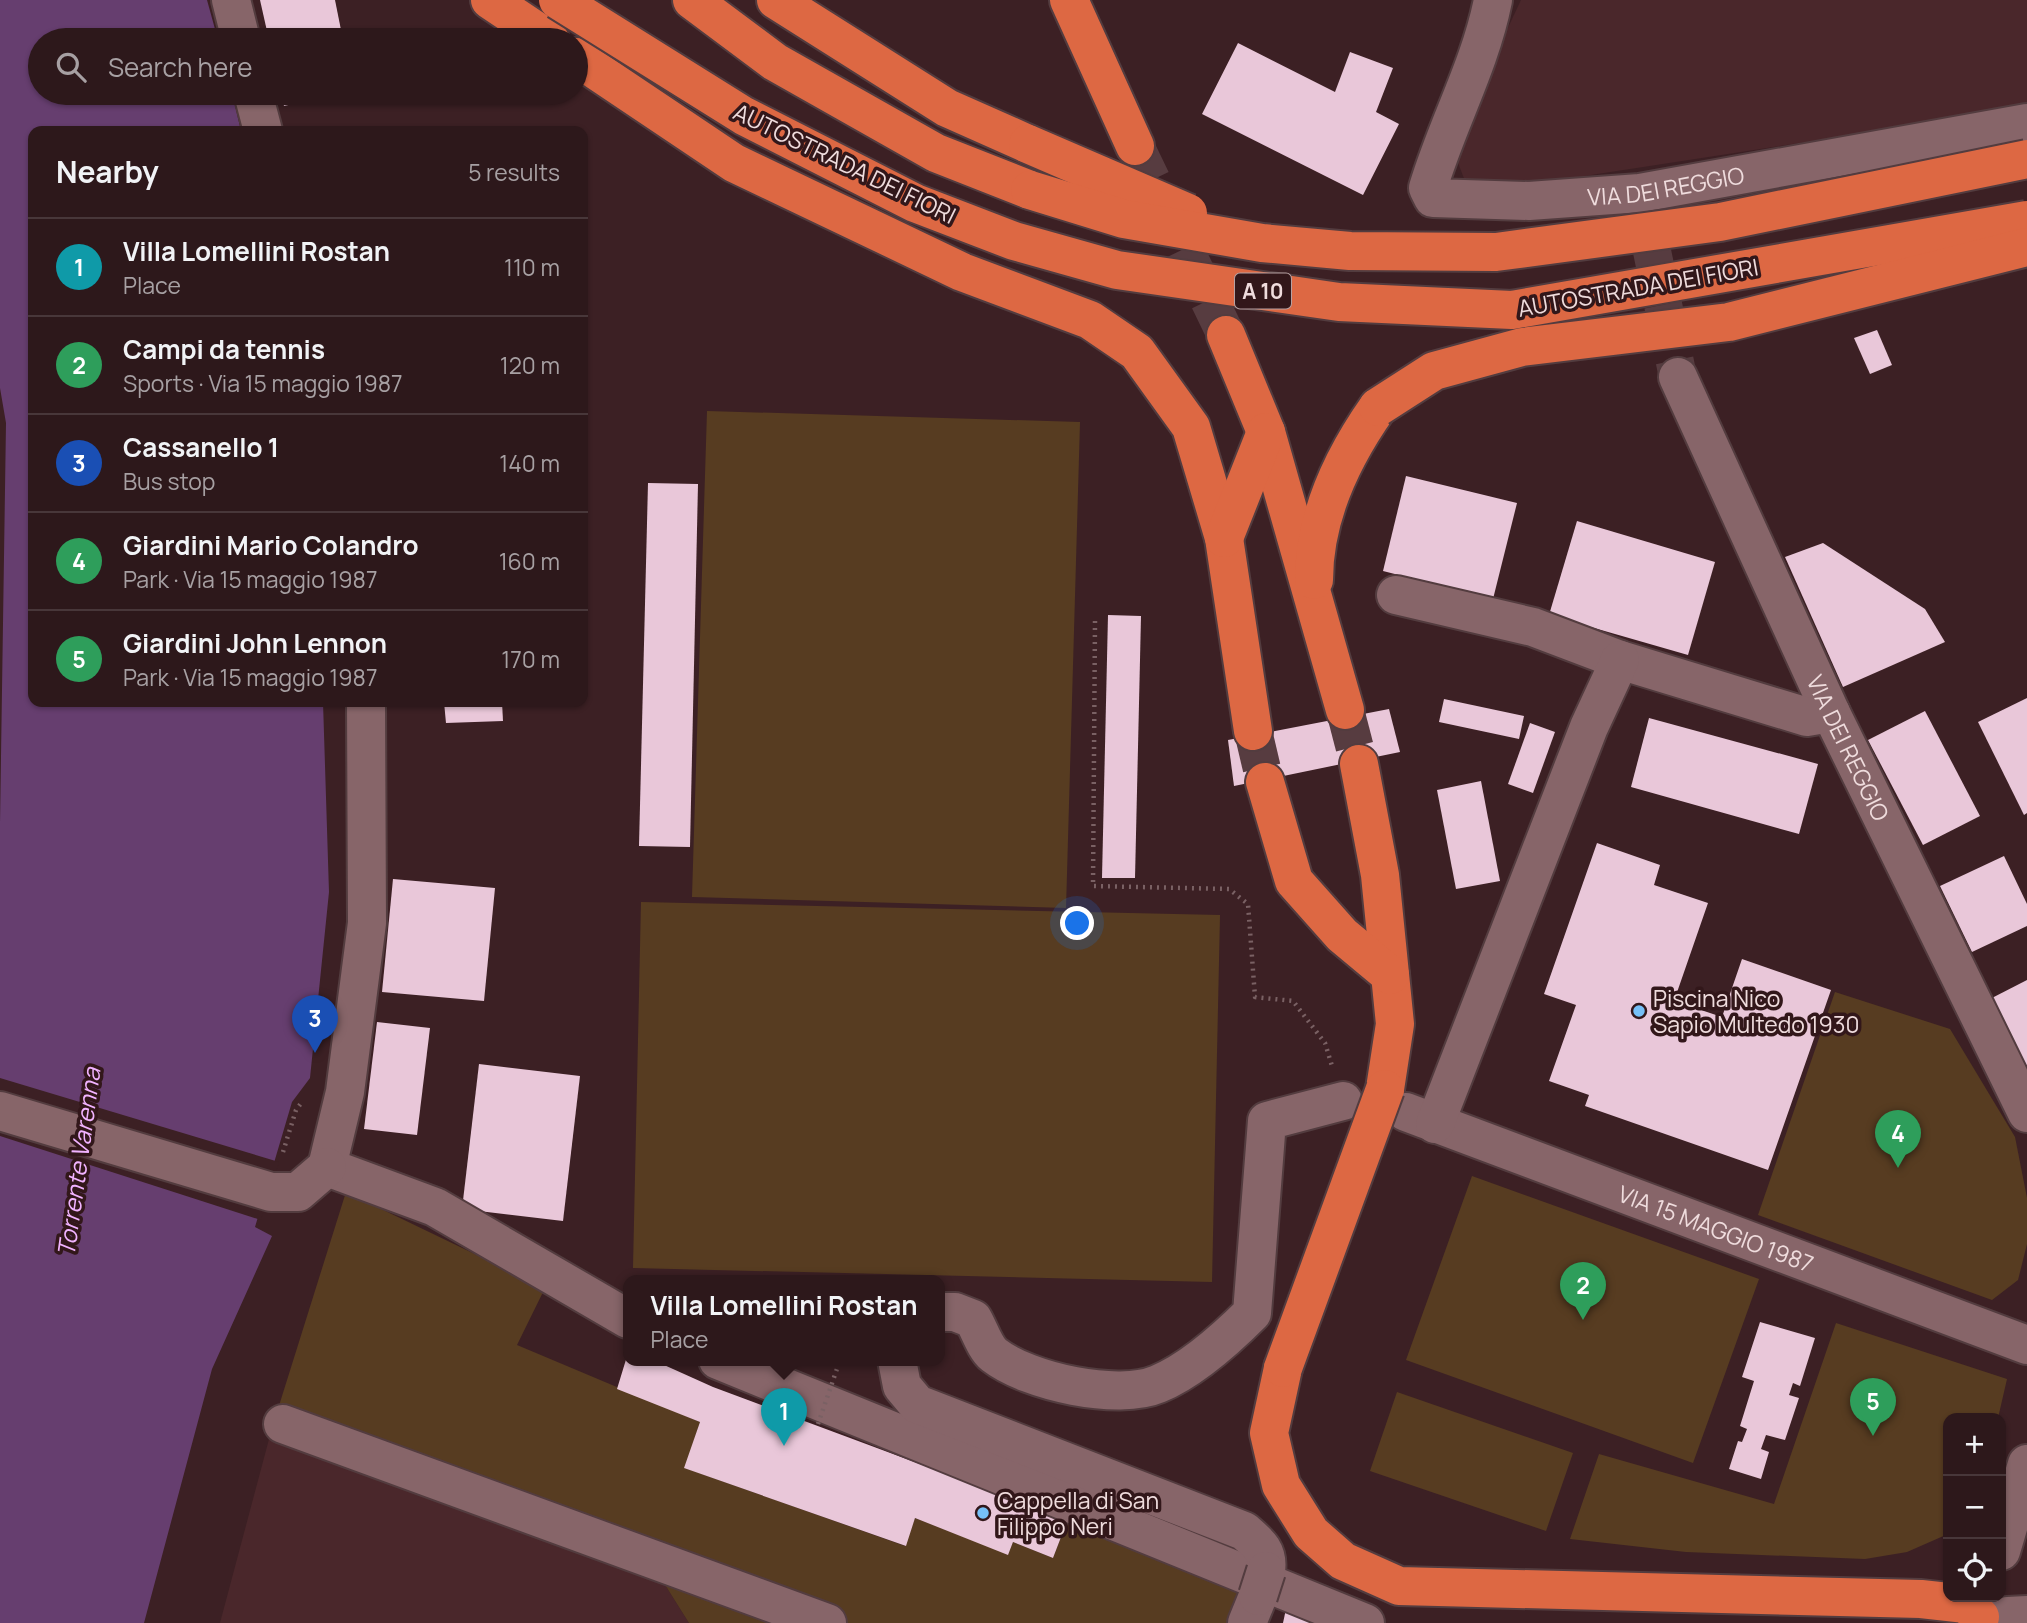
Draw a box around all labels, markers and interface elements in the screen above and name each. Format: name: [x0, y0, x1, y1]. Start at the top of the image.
search box: [28, 28, 588, 105]
icon: search: [52, 48, 90, 86]
text: Search here: [108, 49, 253, 85]
street label: AUTOSTRADA DEI FIORI: [728, 95, 962, 231]
text: Nearby: [56, 151, 159, 192]
text: 5 results: [468, 156, 560, 188]
street label: VIA DEI REGGIO: [1586, 158, 1747, 213]
text: Villa Lomellini Rostan: [123, 233, 390, 269]
street label: AUTOSTRADA DEI FIORI: [1515, 250, 1761, 324]
text: 1: [74, 251, 84, 283]
text: 110 m: [504, 251, 560, 283]
text: Place: [123, 269, 181, 301]
road number: A 10: [1235, 274, 1291, 308]
text: Campi da tennis: [123, 331, 325, 367]
text: 2: [72, 349, 86, 381]
text: 120 m: [500, 349, 560, 381]
text: Sports · Via 15 maggio 1987: [123, 367, 403, 399]
text: Cassanello 1: [123, 429, 279, 465]
text: 3: [72, 447, 86, 479]
text: 140 m: [499, 447, 560, 479]
text: Bus stop: [123, 465, 215, 497]
text: Giardini Mario Colandro: [123, 527, 418, 563]
text: 4: [72, 545, 86, 577]
text: 160 m: [499, 545, 560, 577]
text: Park · Via 15 maggio 1987: [123, 563, 378, 595]
text: Giardini John Lennon: [123, 625, 387, 661]
text: 5: [72, 643, 86, 675]
text: 170 m: [501, 643, 560, 675]
text: Park · Via 15 maggio 1987: [123, 661, 378, 693]
street label: VIA DEI REGGIO: [1800, 670, 1897, 826]
your location: [1060, 906, 1094, 940]
place label: Piscina Nico Sapio Multedo 1930: [1653, 982, 1860, 1040]
pin: 3: [292, 995, 338, 1053]
marker: Piscina Nico Sapio Multedo 1930: [1631, 1003, 1647, 1019]
water label: Torrente Varenna: [48, 1064, 108, 1258]
pin: 4: [1875, 1110, 1921, 1168]
street label: VIA 15 MAGGIO 1987: [1614, 1177, 1818, 1279]
pin: 2: [1560, 1262, 1606, 1320]
popup: [623, 1275, 945, 1366]
text: Villa Lomellini Rostan: [650, 1287, 918, 1323]
text: Place: [650, 1323, 708, 1355]
pin: 5: [1850, 1378, 1896, 1436]
pin: 1: [761, 1388, 807, 1446]
map controls: [1943, 1413, 2006, 1602]
button: +: [1943, 1413, 2006, 1476]
button: −: [1943, 1476, 2006, 1539]
place label: Cappella di San Filippo Neri: [997, 1484, 1159, 1542]
marker: Cappella di San Filippo Neri: [975, 1505, 991, 1521]
button: locate: [1943, 1539, 2006, 1602]

